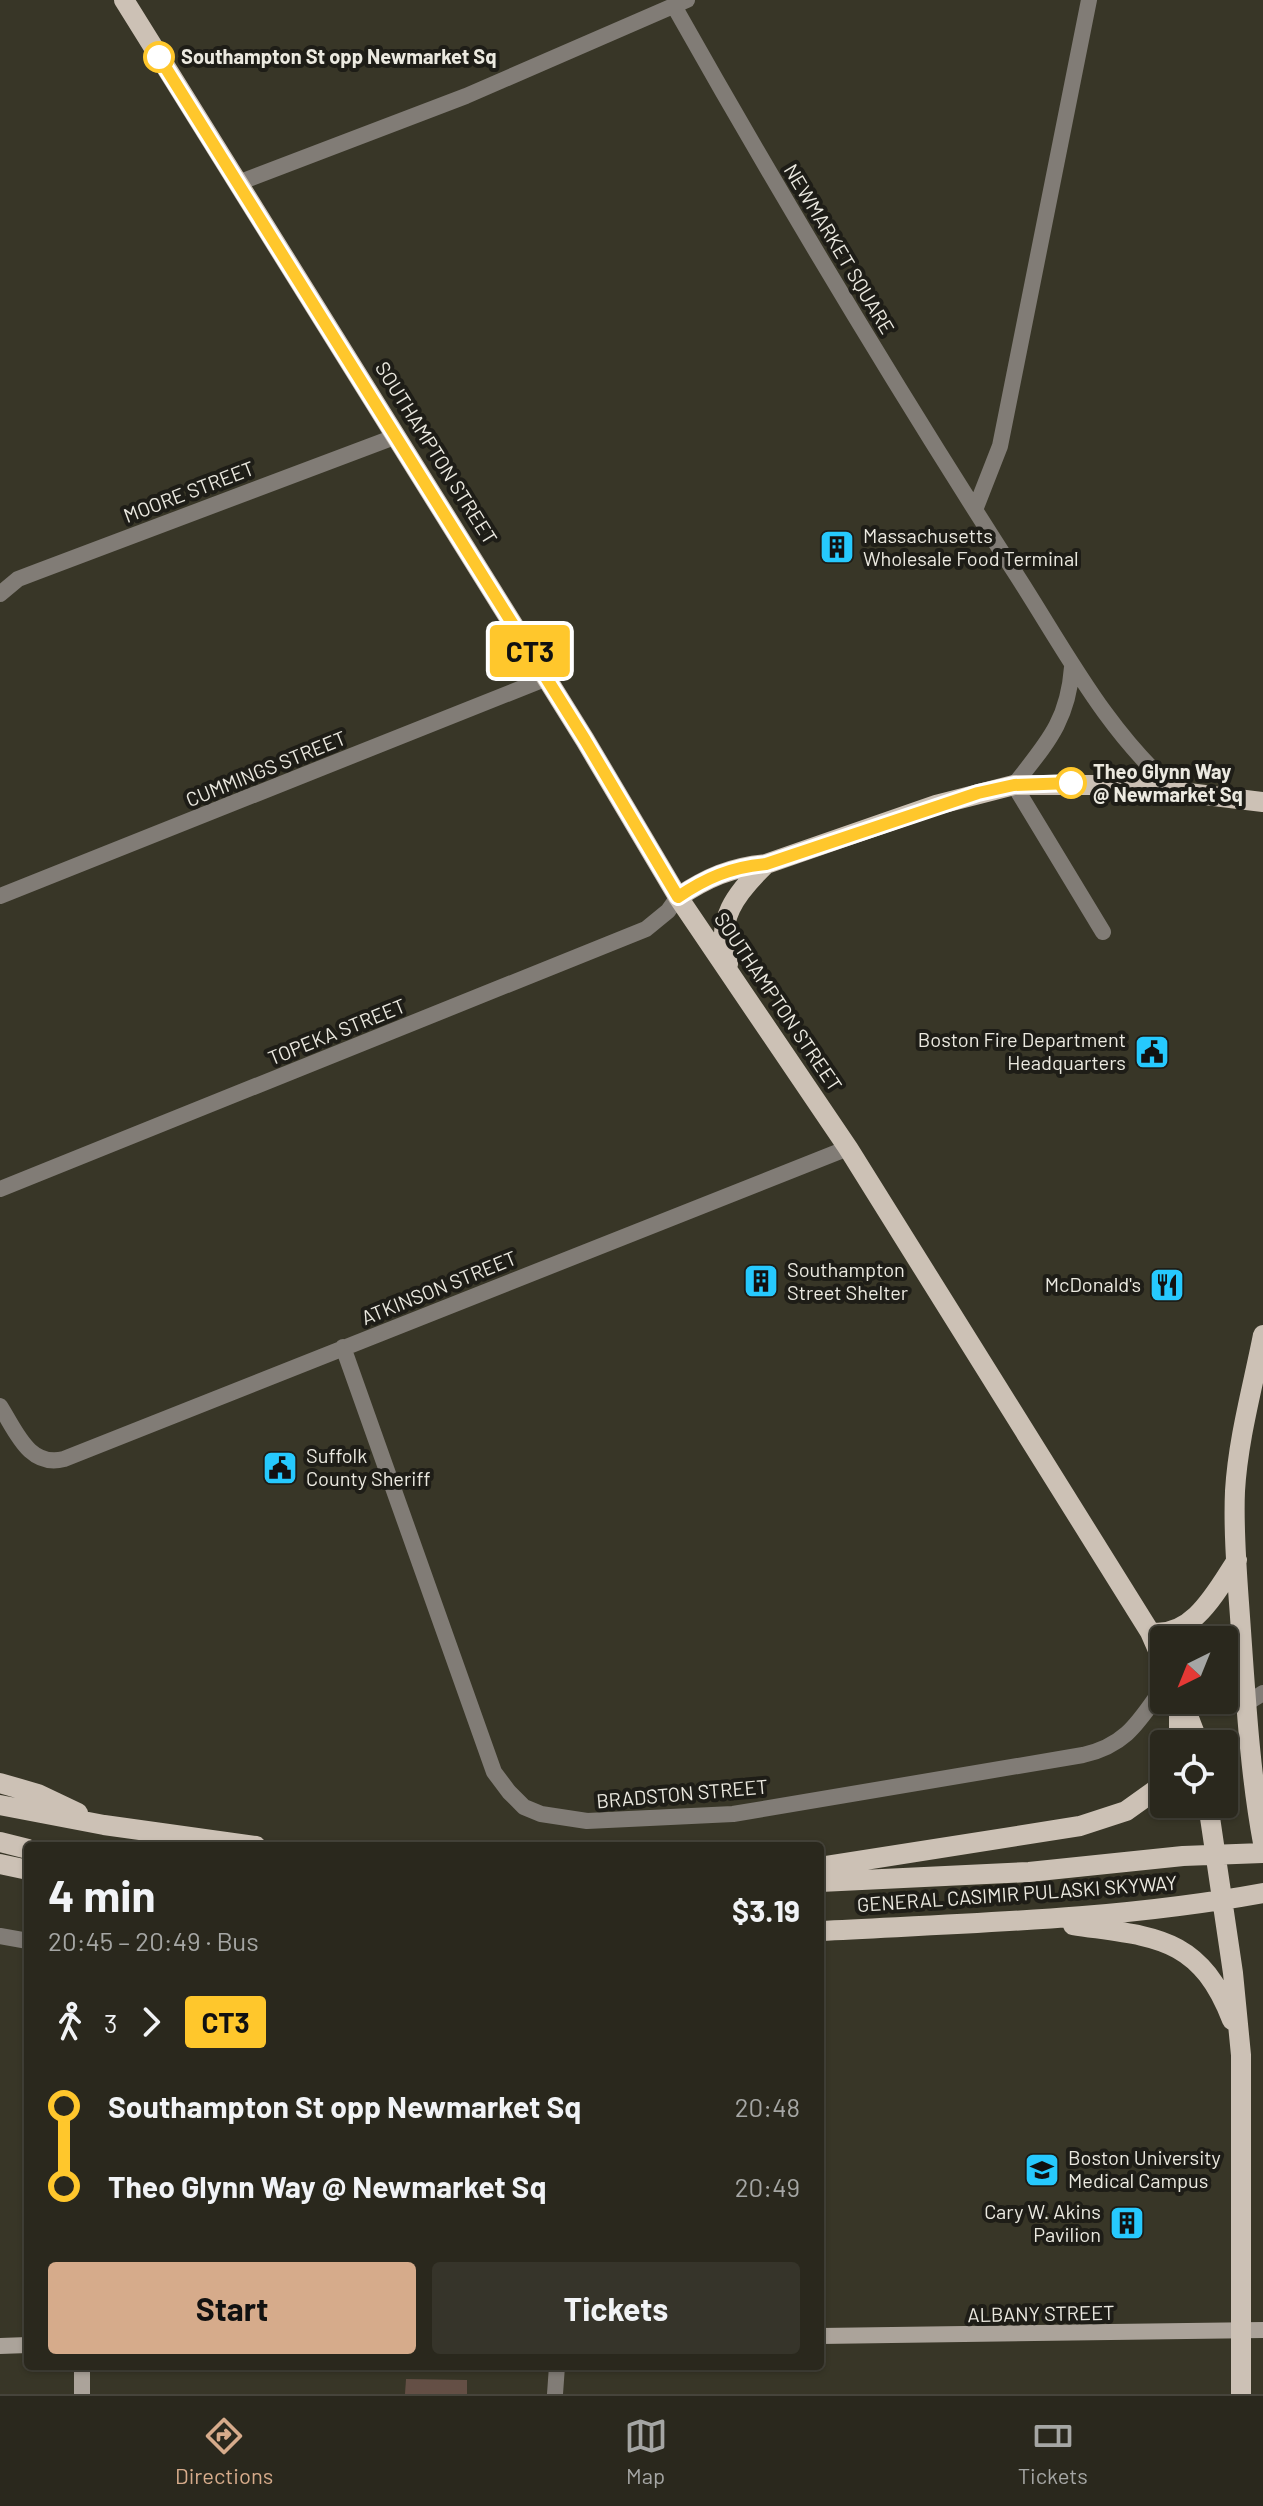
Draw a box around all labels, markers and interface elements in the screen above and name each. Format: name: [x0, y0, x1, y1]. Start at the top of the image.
marker: Southampton St opp Newmarket Sq: [144, 42, 174, 72]
place label: Southampton St opp Newmarket Sq: [181, 44, 497, 68]
street label: NEWMARKET SQUARE: [780, 159, 900, 338]
street label: SOUTHAMPTON STREET: [371, 357, 503, 548]
street label: MOORE STREET: [120, 455, 257, 527]
place label: Massachusetts Wholesale Food Terminal: [863, 523, 1079, 570]
building icon: Massachusetts Wholesale Food Terminal: [818, 528, 856, 566]
line badge: CT3: [484, 625, 576, 677]
text: CT3: [506, 634, 554, 668]
street label: CUMMINGS STREET: [182, 725, 349, 811]
place label: Theo Glynn Way @ Newmarket Sq: [1093, 759, 1243, 806]
marker: Theo Glynn Way @ Newmarket Sq: [1056, 768, 1086, 798]
street label: SOUTHAMPTON STREET: [710, 907, 848, 1096]
street label: TOPEKA STREET: [264, 993, 409, 1070]
place label: Boston Fire Department Headquarters: [918, 1027, 1126, 1074]
public building icon: Boston Fire Department Headquarters: [1133, 1033, 1171, 1071]
street label: ATKINSON STREET: [358, 1245, 520, 1329]
place label: Southampton Street Shelter: [787, 1257, 908, 1304]
building icon: Southampton Street Shelter: [742, 1262, 780, 1300]
restaurant icon: McDonald's: [1148, 1266, 1186, 1304]
place label: McDonald's: [1045, 1272, 1141, 1296]
place label: Suffolk County Sheriff: [306, 1443, 431, 1490]
public building icon: Suffolk County Sheriff: [261, 1449, 299, 1487]
north arrow: [1150, 1626, 1238, 1714]
map controls: [1150, 1626, 1238, 1818]
button: locate: [1150, 1730, 1238, 1818]
street label: BRADSTON STREET: [595, 1774, 769, 1812]
text: 4 min: [48, 1868, 155, 1921]
street label: GENERAL CASIMIR PULASKI SKYWAY: [856, 1870, 1178, 1916]
text: $3.19: [732, 1892, 800, 1928]
text: 20:45 – 20:49 · Bus: [48, 1925, 259, 1956]
icon: walk: [48, 2000, 92, 2044]
icon: forward: [129, 2000, 173, 2044]
text: CT3: [201, 2005, 250, 2039]
text: 3: [104, 2007, 117, 2038]
text: Southampton St opp Newmarket Sq: [108, 2088, 581, 2124]
text: 20:48: [735, 2091, 800, 2122]
place label: Boston University Medical Campus: [1068, 2145, 1221, 2192]
school or university icon: Boston University Medical Campus: [1023, 2151, 1061, 2189]
text: Theo Glynn Way @ Newmarket Sq: [108, 2168, 546, 2204]
text: 20:49: [735, 2171, 800, 2202]
place label: Cary W. Akins Pavilion: [984, 2199, 1101, 2246]
building icon: Cary W. Akins Pavilion: [1108, 2204, 1146, 2242]
button: Start: [48, 2262, 416, 2354]
button: Tickets: [432, 2262, 800, 2354]
street label: ALBANY STREET: [967, 2300, 1115, 2326]
tab: Directions: [175, 2414, 273, 2488]
tab: Map: [624, 2414, 668, 2488]
tab: Tickets: [1018, 2414, 1088, 2488]

